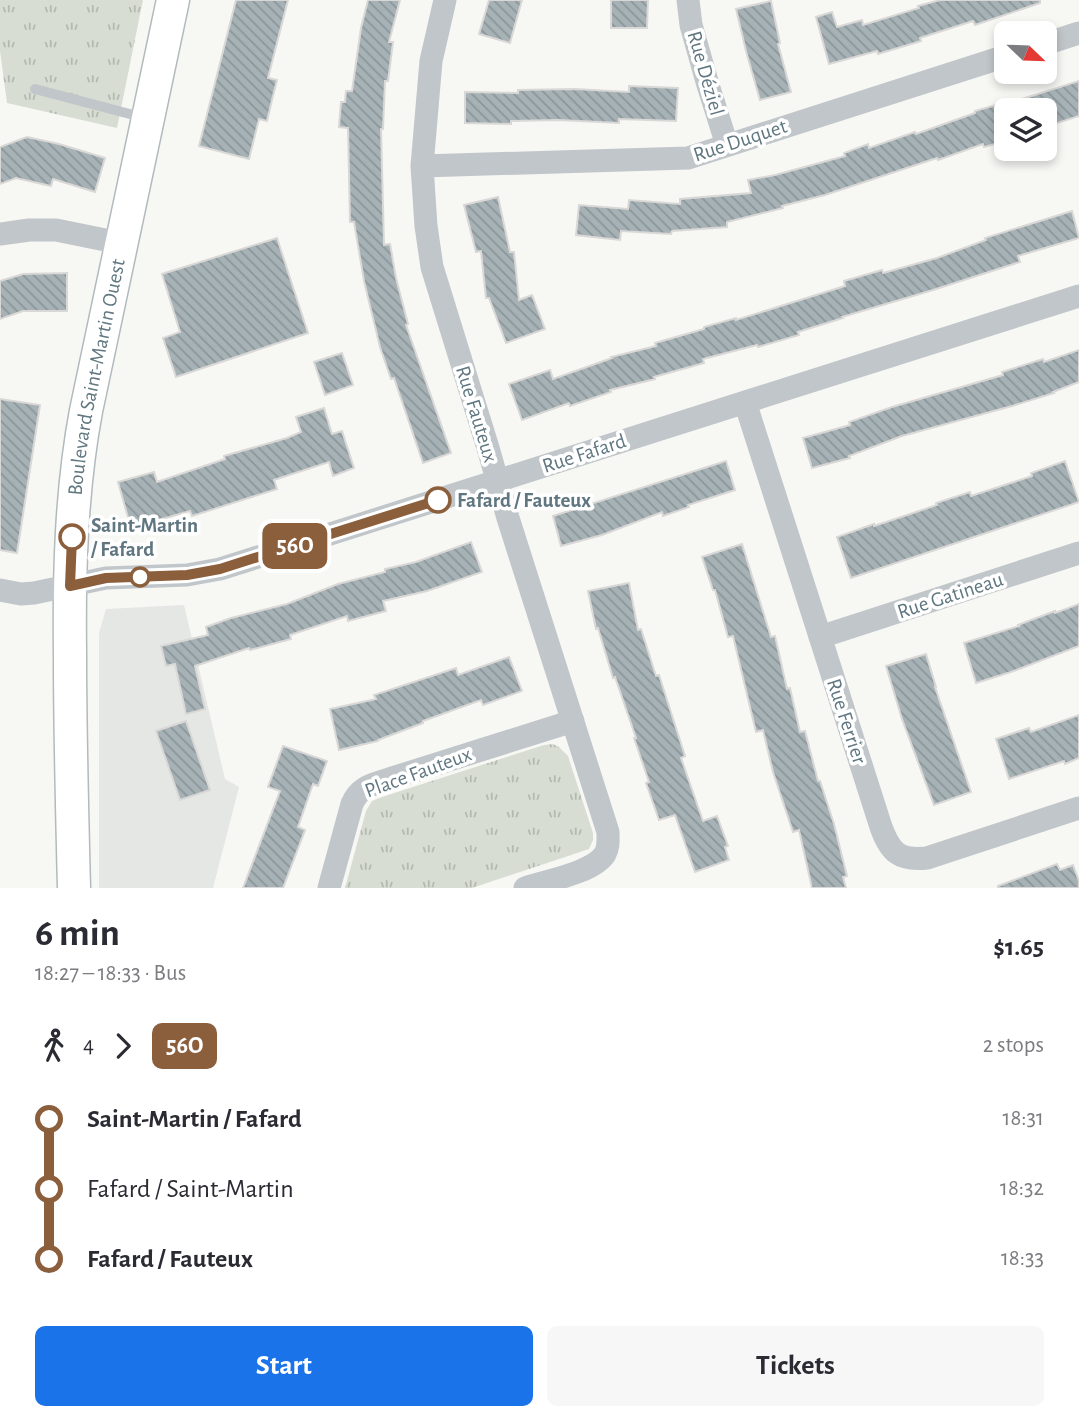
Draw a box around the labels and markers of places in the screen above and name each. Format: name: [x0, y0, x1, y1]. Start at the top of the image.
marker: Fafard / Fauteux: [425, 487, 451, 513]
place label: Fafard / Fauteux: [457, 490, 591, 511]
place label: Saint-Martin / Fafard: [90, 515, 198, 560]
marker: Saint-Martin / Fafard: [59, 524, 85, 550]
unlabelled marker: [130, 567, 150, 587]

